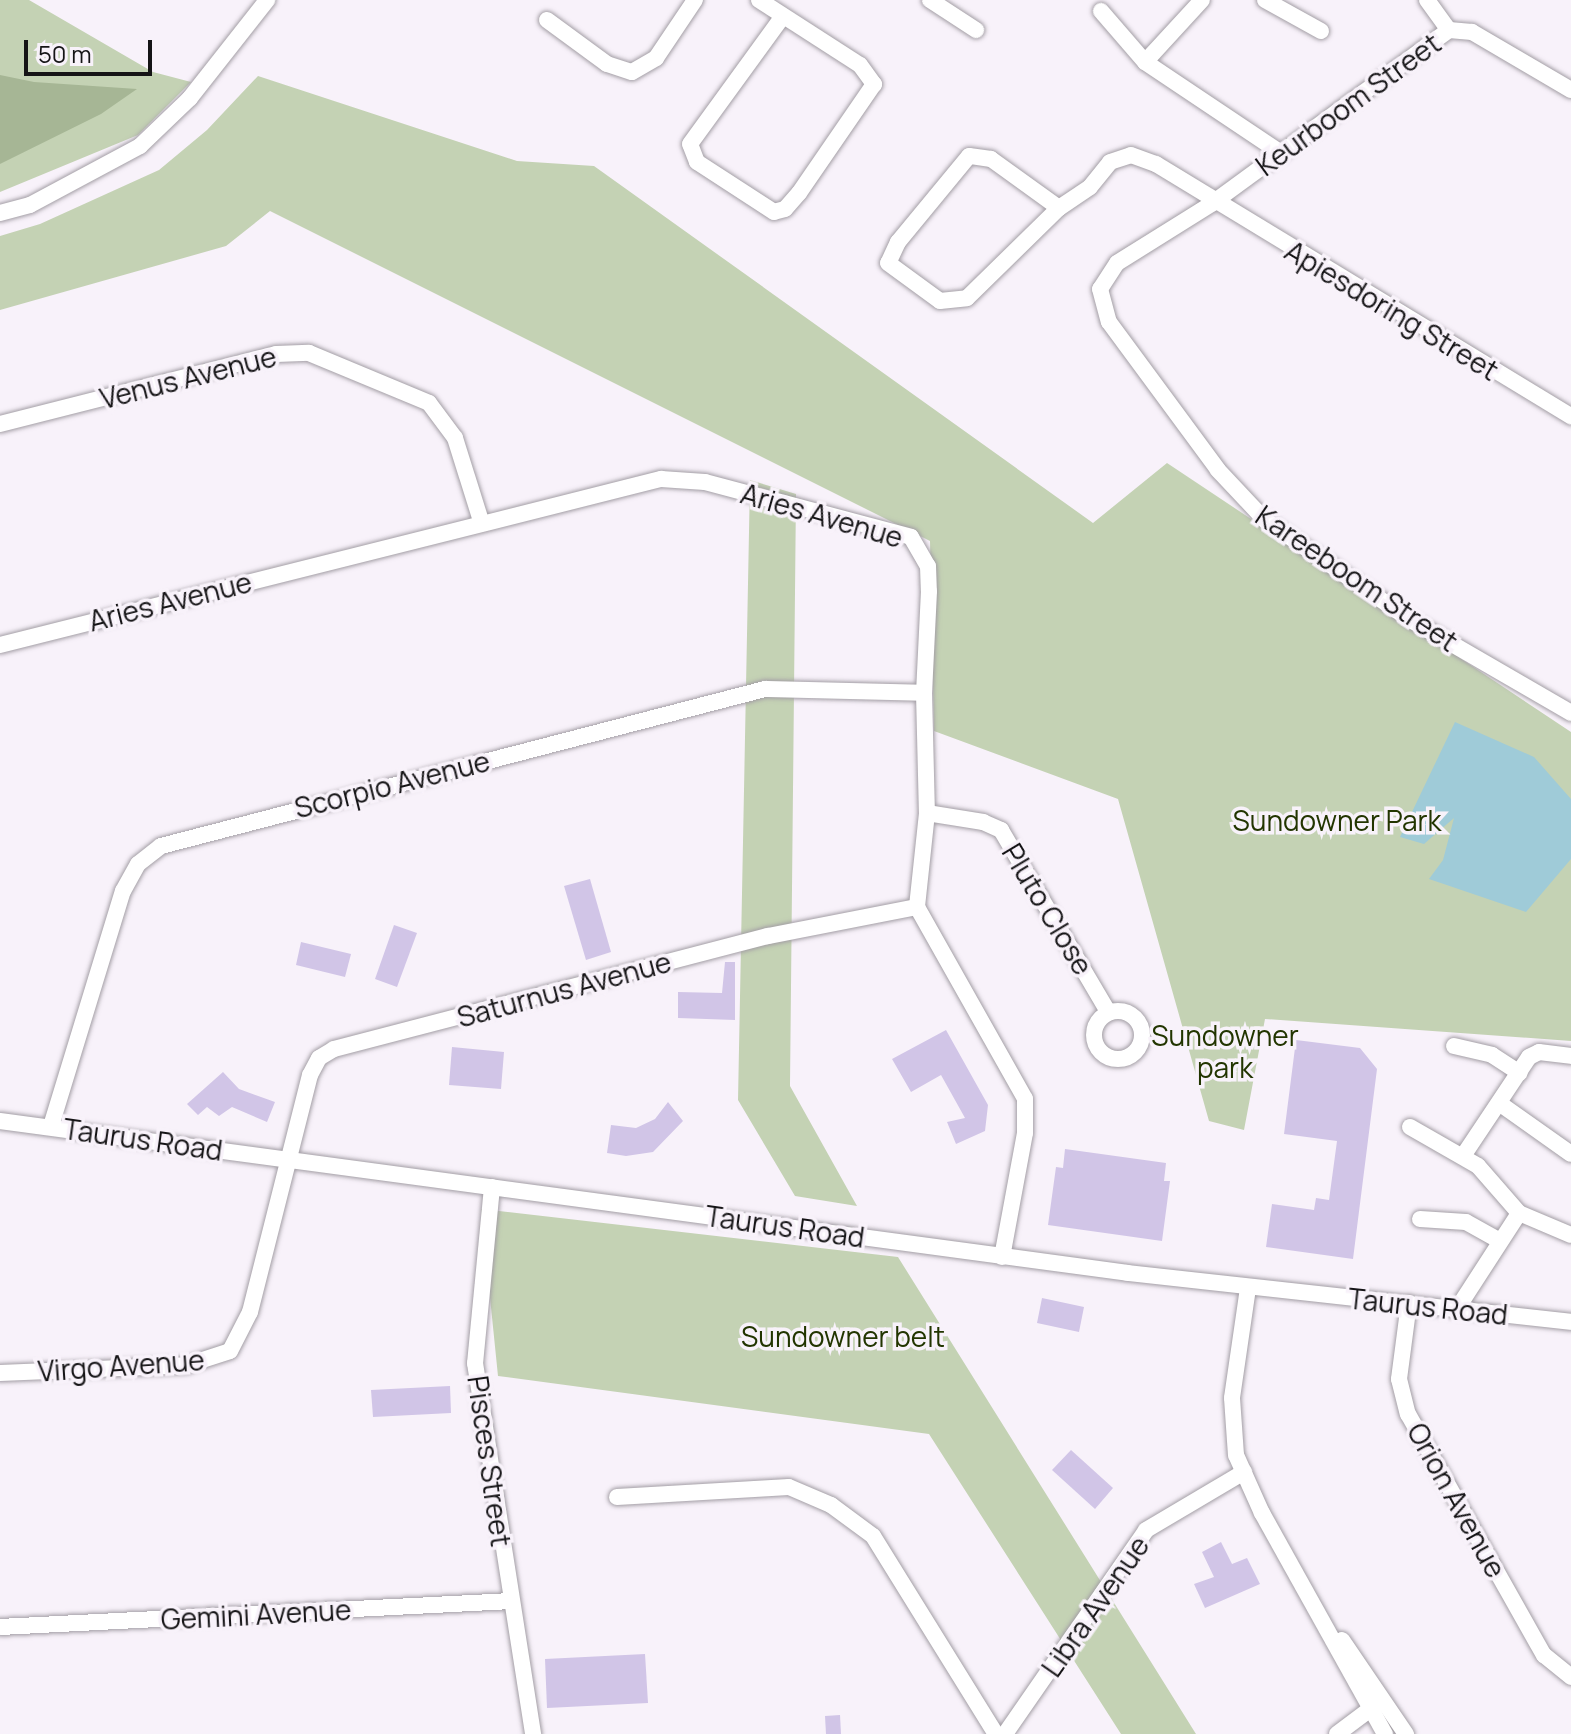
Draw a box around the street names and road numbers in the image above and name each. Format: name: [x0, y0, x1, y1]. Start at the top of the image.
street label: Keurboom Street: [1249, 26, 1447, 182]
street label: Apiesdoring Street: [1279, 233, 1505, 387]
street label: Venus Avenue: [96, 339, 280, 415]
street label: Aries Avenue: [737, 476, 907, 554]
street label: Kareeboom Street: [1250, 498, 1464, 658]
street label: Aries Avenue: [85, 565, 255, 637]
street label: Scorpio Avenue: [291, 743, 493, 825]
street label: Pluto Close: [996, 837, 1100, 981]
street label: Saturnus Avenue: [453, 944, 675, 1034]
street label: Taurus Road: [61, 1111, 225, 1167]
street label: Taurus Road: [703, 1198, 867, 1254]
street label: Taurus Road: [1347, 1281, 1509, 1331]
street label: Virgo Avenue: [37, 1342, 205, 1388]
street label: Pisces Street: [461, 1373, 519, 1549]
street label: Orion Avenue: [1401, 1417, 1513, 1583]
street label: Libra Avenue: [1034, 1529, 1156, 1683]
street label: Gemini Avenue: [160, 1592, 352, 1636]

